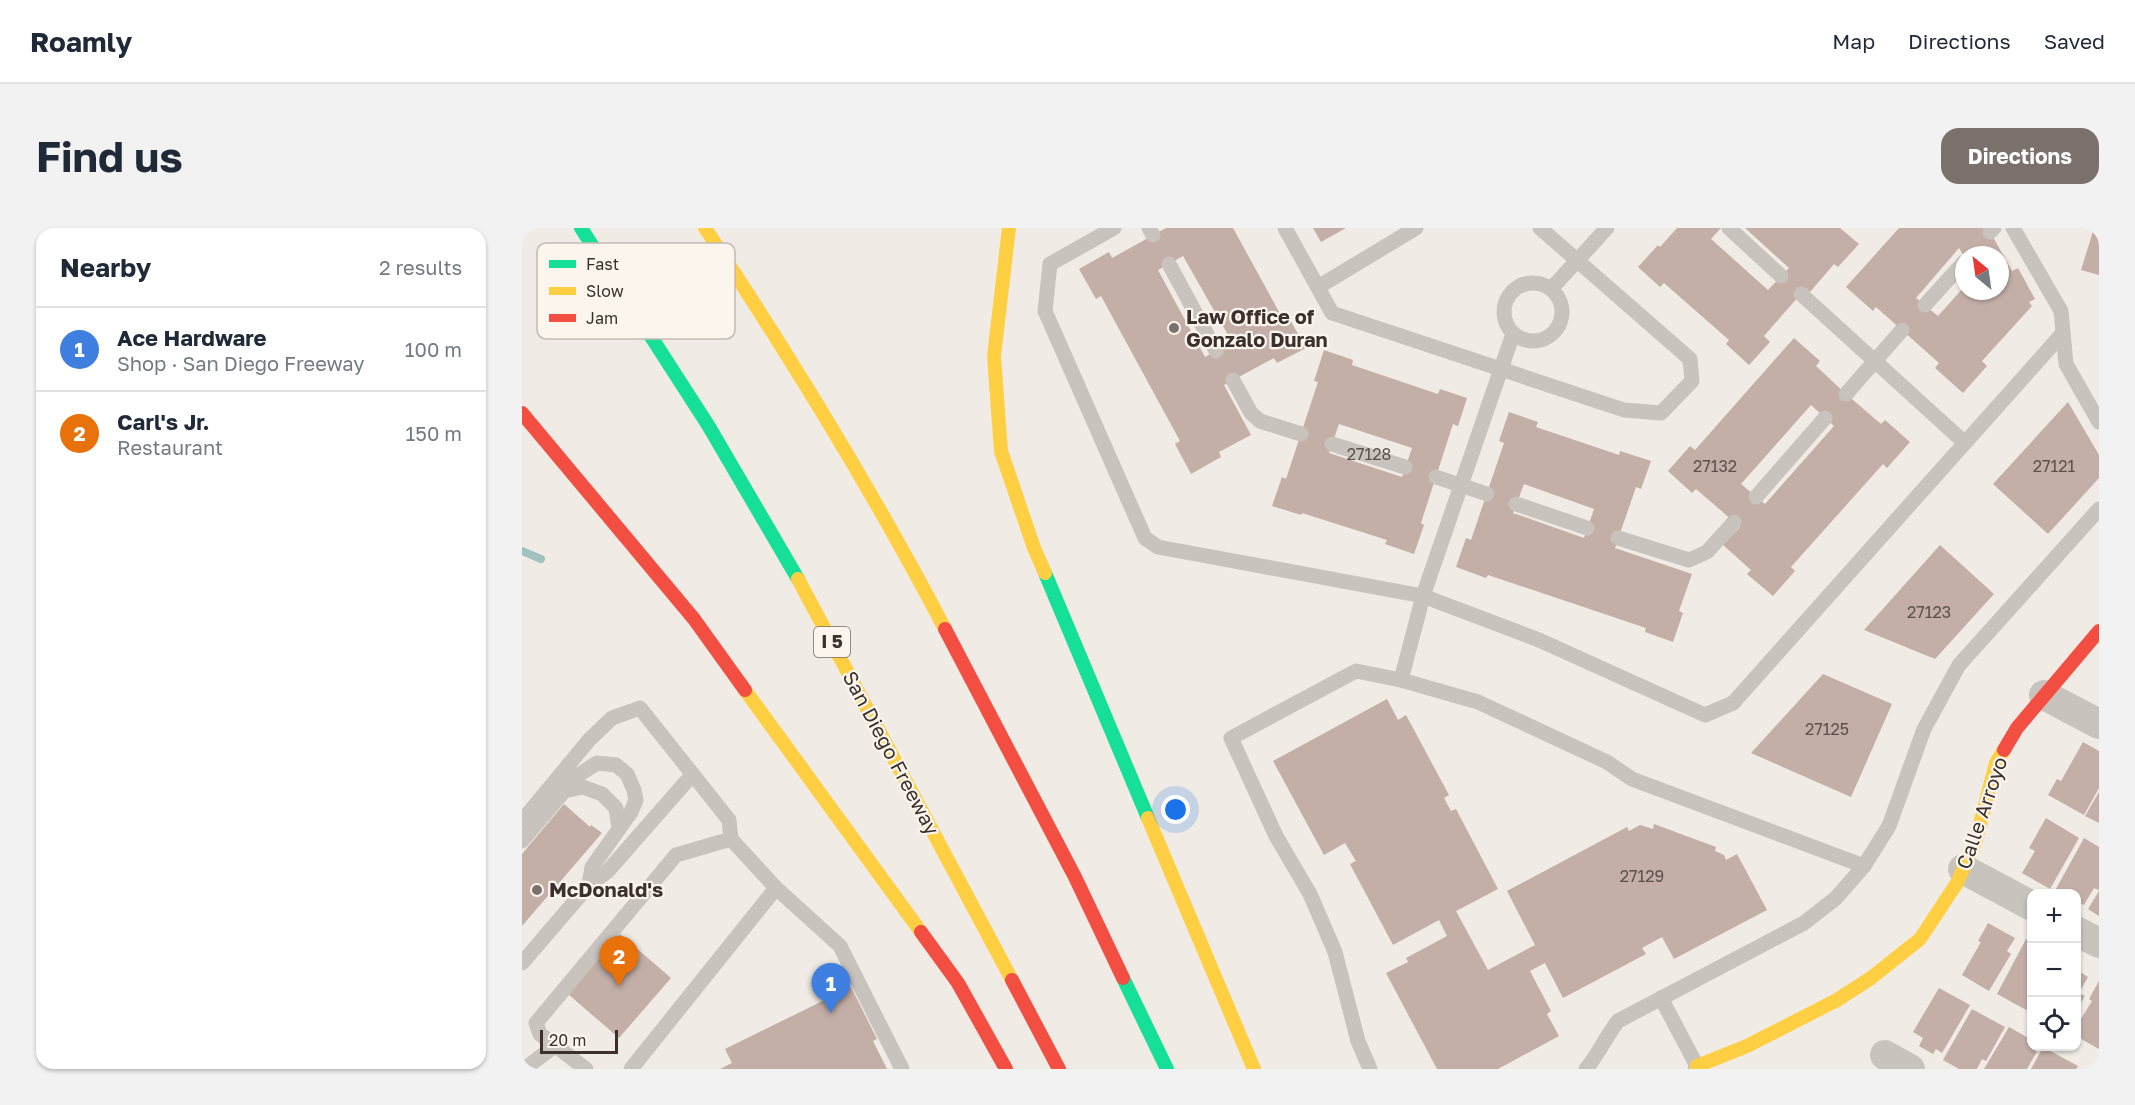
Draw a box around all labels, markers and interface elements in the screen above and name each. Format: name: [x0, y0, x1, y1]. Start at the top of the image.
text: Roamly: [30, 25, 132, 58]
text: Map: [1832, 28, 1875, 54]
text: Directions: [1908, 28, 2011, 54]
text: Saved: [2044, 28, 2105, 54]
button: Directions: [1941, 128, 2099, 184]
text: Find us: [36, 131, 183, 181]
legend: [537, 243, 735, 339]
north arrow: [1955, 246, 2009, 300]
text: Nearby: [60, 252, 151, 283]
text: Fast: [586, 254, 619, 274]
text: 2 results: [379, 255, 462, 279]
text: Slow: [586, 281, 624, 301]
place label: Law Office of Gonzalo Duran: [1186, 304, 1328, 351]
text: Jam: [586, 308, 618, 328]
marker: Law Office of Gonzalo Duran: [1167, 321, 1181, 335]
text: Ace Hardware: [117, 324, 267, 351]
text: 1: [74, 337, 85, 361]
text: 100 m: [405, 337, 462, 361]
text: Shop · San Diego Freeway: [117, 351, 364, 375]
text: Carl's Jr.: [117, 408, 210, 435]
text: 2: [73, 421, 86, 445]
text: 150 m: [406, 421, 462, 445]
text: Restaurant: [117, 435, 223, 459]
house number: 27128: [1347, 444, 1391, 464]
house number: 27132: [1693, 456, 1737, 476]
house number: 27121: [2033, 456, 2076, 476]
house number: 27123: [1907, 602, 1951, 622]
road number: I 5: [814, 627, 850, 657]
street label: San Diego Freeway: [839, 667, 945, 839]
house number: 27125: [1805, 719, 1849, 739]
street label: Calle Arroyo: [1951, 753, 2011, 872]
your location: [1161, 795, 1190, 824]
house number: 27129: [1620, 866, 1664, 886]
place label: McDonald's: [549, 877, 663, 901]
marker: McDonald's: [530, 883, 544, 897]
map controls: [2027, 889, 2081, 1051]
button: +: [2027, 889, 2081, 943]
pin: 2: [600, 936, 638, 986]
button: −: [2027, 943, 2081, 997]
pin: 1: [812, 964, 850, 1013]
button: locate: [2027, 997, 2081, 1051]
scale bar: [540, 1027, 618, 1054]
text: 20 m: [549, 1030, 586, 1050]

